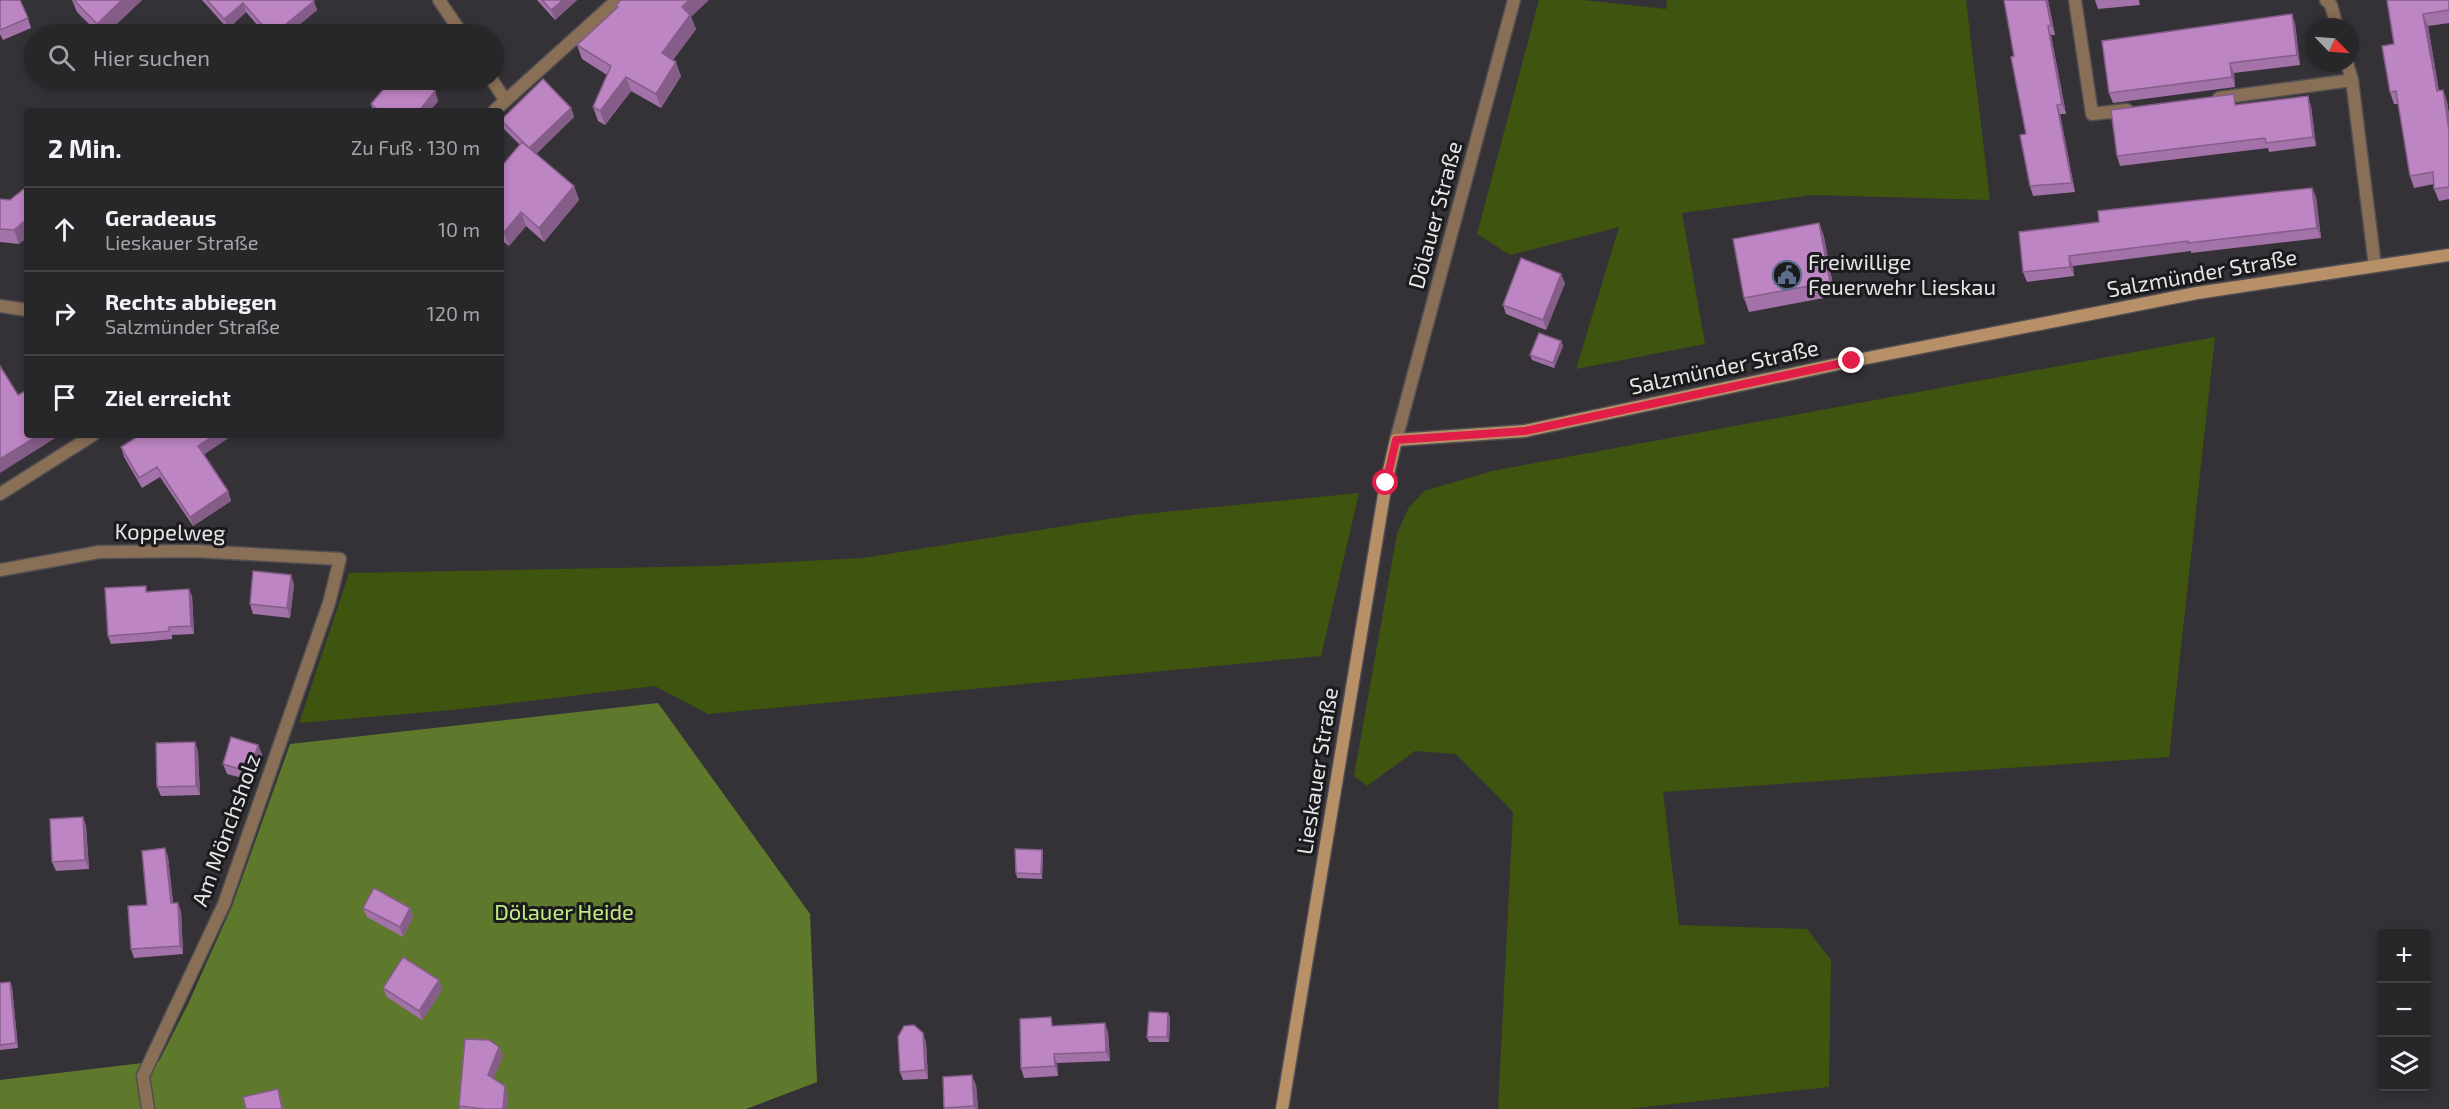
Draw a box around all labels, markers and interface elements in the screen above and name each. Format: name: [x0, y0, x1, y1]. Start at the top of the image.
north arrow: [2305, 18, 2359, 72]
search box: [24, 24, 504, 90]
icon: search: [45, 41, 78, 74]
text: Hier suchen: [93, 44, 210, 70]
text: 2 Min.: [48, 132, 122, 163]
text: Zu Fuß · 130 m: [351, 135, 480, 159]
street label: Dölauer Straße: [1402, 138, 1466, 291]
text: Geradeaus: [105, 204, 216, 230]
icon: ahead: [48, 213, 81, 246]
text: 10 m: [438, 217, 480, 241]
text: Lieskauer Straße: [105, 230, 258, 254]
street label: Salzmünder Straße: [2105, 242, 2299, 302]
place label: Freiwillige Feuerwehr Lieskau: [1808, 248, 1996, 299]
public building icon: Freiwillige Feuerwehr Lieskau: [1771, 259, 1803, 291]
text: Rechts abbiegen: [105, 288, 277, 314]
icon: right: [48, 297, 81, 330]
text: 120 m: [427, 301, 480, 325]
text: Salzmünder Straße: [105, 314, 280, 338]
street label: Salzmünder Straße: [1627, 333, 1821, 399]
route end: [1838, 347, 1864, 373]
icon: arrive: [48, 381, 81, 414]
text: Ziel erreicht: [105, 384, 231, 410]
route start: [1372, 469, 1398, 495]
street label: Koppelweg: [114, 517, 226, 545]
street label: Lieskauer Straße: [1290, 685, 1342, 856]
street label: Am Mönchsholz: [185, 750, 265, 909]
park label: Dölauer Heide: [494, 898, 634, 924]
map controls: [2377, 929, 2431, 1091]
button: +: [2377, 929, 2431, 983]
button: −: [2377, 983, 2431, 1037]
button: layers: [2377, 1037, 2431, 1091]

